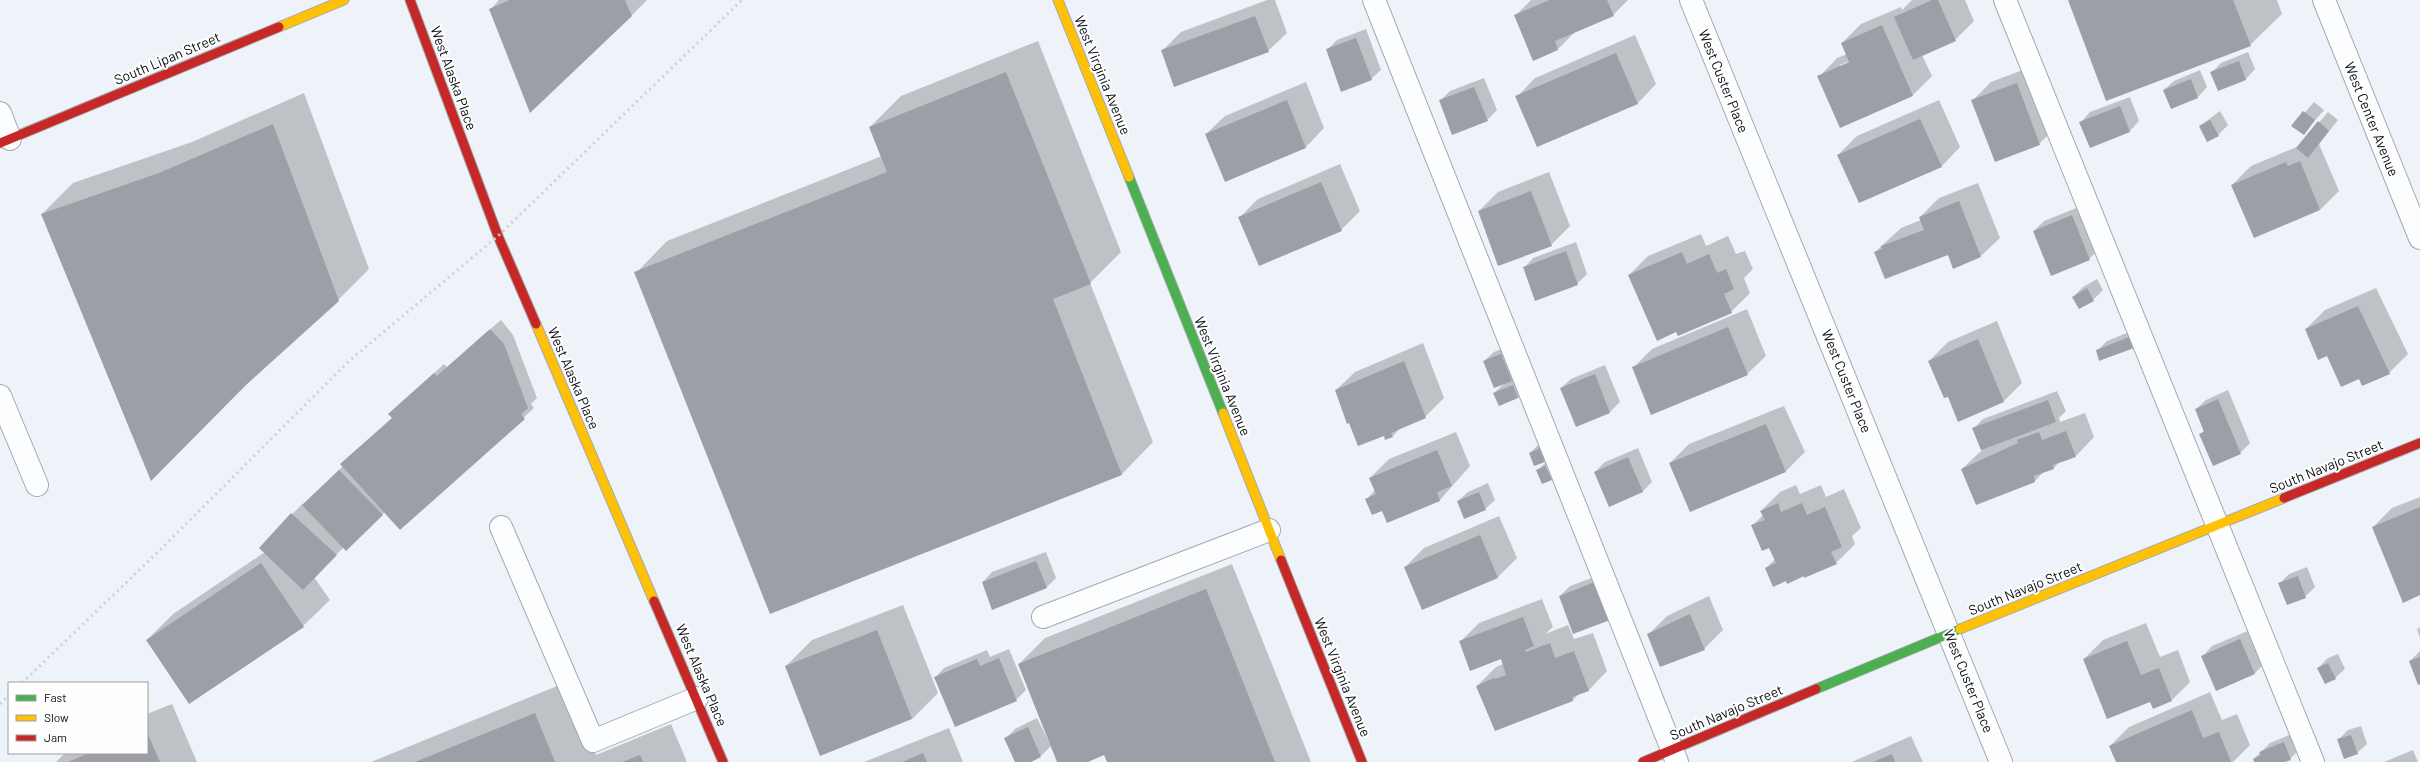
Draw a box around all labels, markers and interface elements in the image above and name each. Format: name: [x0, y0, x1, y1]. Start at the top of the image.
street label: West Virginia Avenue: [1071, 13, 1135, 137]
street label: West Alaska Place: [427, 24, 481, 132]
street label: West Custer Place: [1696, 27, 1752, 135]
street label: South Lipan Street: [111, 28, 223, 88]
street label: West Center Avenue: [2341, 59, 2403, 179]
street label: West Virginia Avenue: [1191, 314, 1255, 438]
street label: West Alaska Place: [545, 324, 603, 432]
street label: West Custer Place: [1819, 327, 1875, 435]
street label: South Navajo Street: [2267, 435, 2385, 497]
street label: South Navajo Street: [1966, 557, 2084, 619]
street label: West Virginia Avenue: [1311, 615, 1375, 739]
street label: West Alaska Place: [673, 621, 731, 729]
street label: West Custer Place: [1941, 627, 1997, 735]
street label: South Navajo Street: [1667, 681, 1785, 743]
legend: [8, 682, 148, 754]
text: Fast: [44, 690, 67, 704]
text: Slow: [44, 710, 69, 724]
text: Jam: [44, 730, 67, 744]

